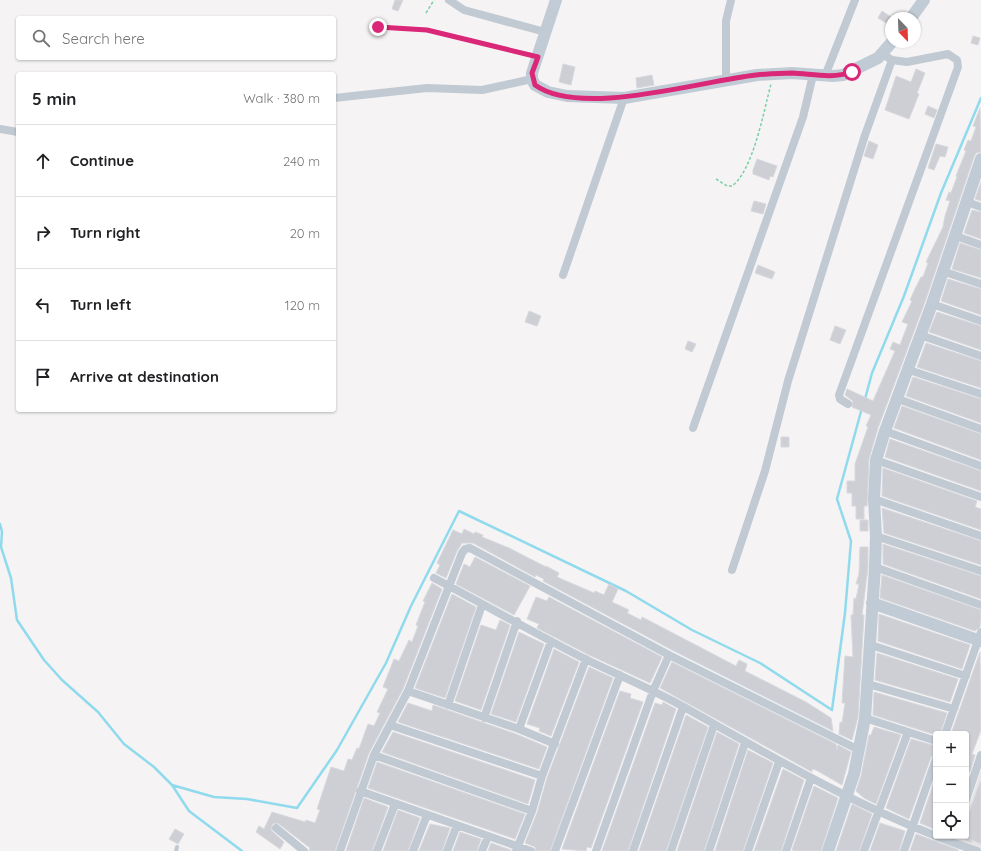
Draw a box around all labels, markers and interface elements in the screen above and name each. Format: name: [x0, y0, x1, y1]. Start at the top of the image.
north arrow: [885, 12, 921, 48]
search box: [16, 16, 336, 60]
route end: [369, 18, 387, 36]
icon: search: [30, 27, 52, 49]
text: Search here: [62, 29, 145, 48]
route start: [843, 63, 861, 81]
text: 5 min: [32, 88, 76, 109]
text: Walk · 380 m: [243, 90, 320, 106]
icon: ahead: [32, 150, 54, 172]
text: Continue: [70, 151, 134, 170]
text: 240 m: [283, 153, 320, 169]
icon: right: [32, 222, 54, 244]
text: Turn right: [70, 223, 141, 242]
text: 20 m: [290, 225, 320, 241]
icon: left: [32, 294, 54, 316]
text: Turn left: [70, 295, 132, 314]
text: 120 m: [285, 297, 320, 313]
icon: arrive: [32, 366, 54, 388]
text: Arrive at destination: [70, 367, 219, 386]
map controls: [933, 731, 969, 839]
button: +: [933, 731, 969, 767]
button: −: [933, 767, 969, 803]
button: locate: [933, 803, 969, 839]

